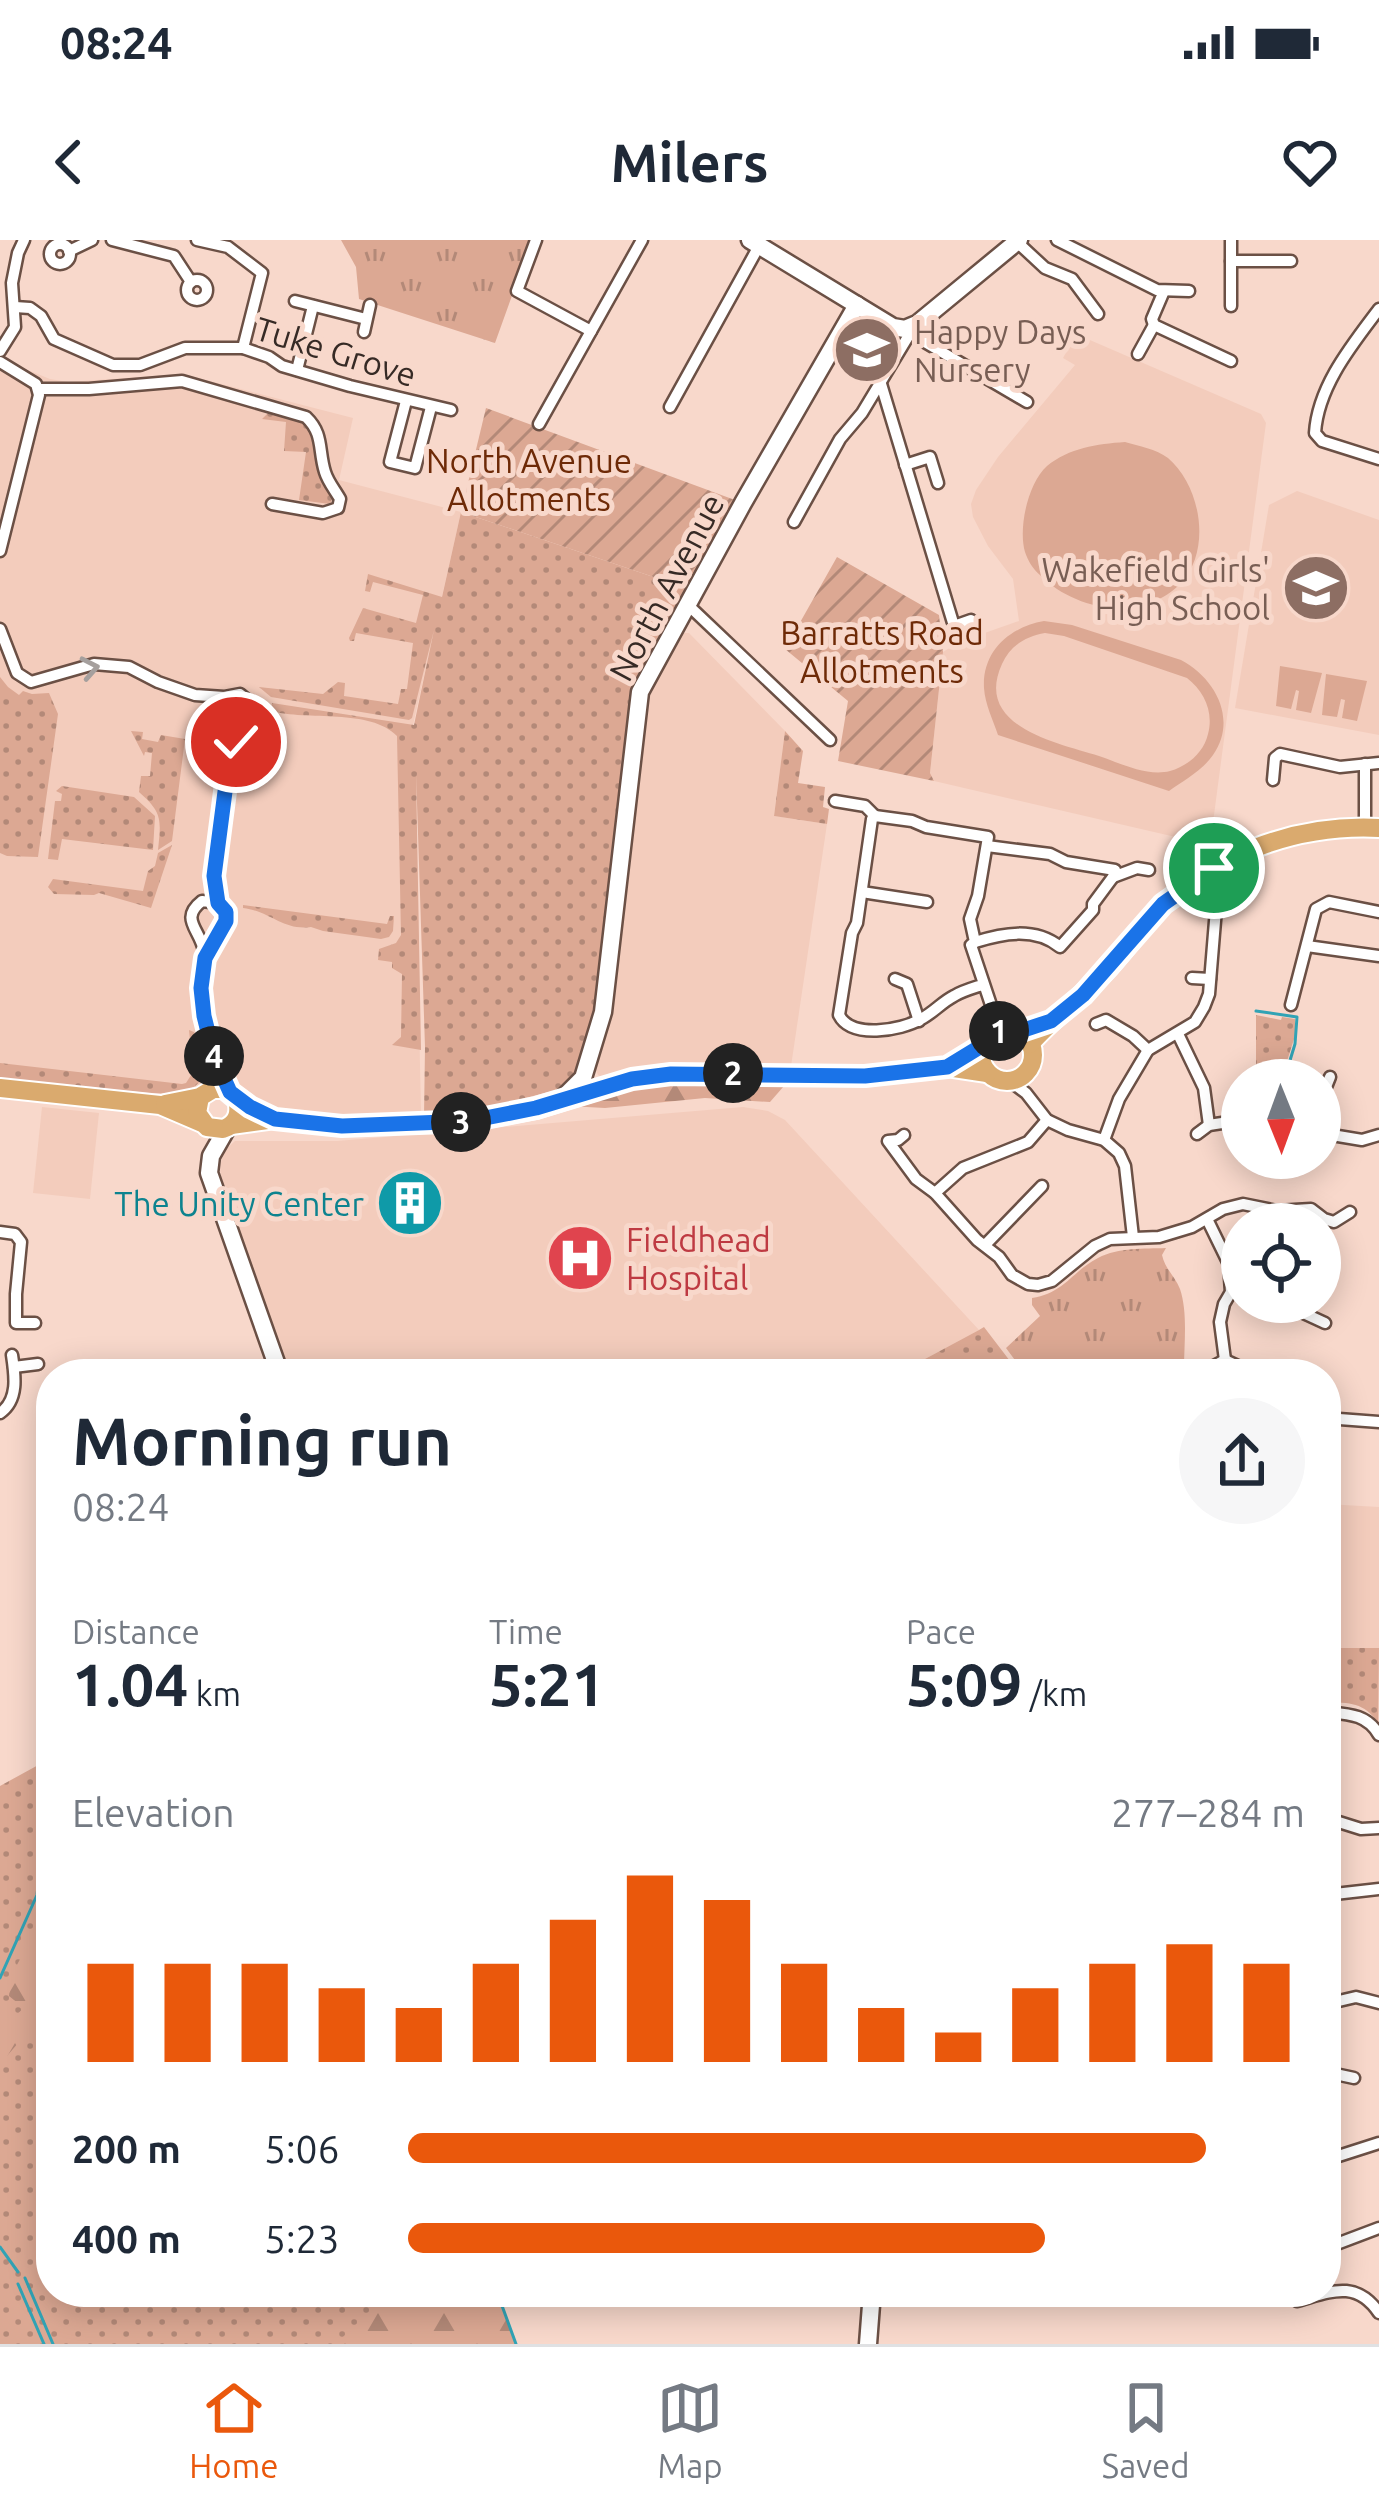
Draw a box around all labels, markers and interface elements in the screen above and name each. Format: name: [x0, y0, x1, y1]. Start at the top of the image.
text: 08:24: [60, 17, 173, 68]
icon: back: [36, 129, 102, 195]
icon: heart: [1277, 129, 1343, 195]
text: Milers: [610, 132, 769, 192]
street label: Tuke Grove: [251, 309, 421, 393]
place label: Happy Days Nursery: [914, 313, 1086, 388]
school or university icon: Happy Days Nursery: [832, 315, 902, 385]
park label: North Avenue Allotments: [426, 442, 632, 517]
street label: North Avenue: [601, 487, 731, 687]
place label: Wakefield Girls' High School: [1042, 551, 1270, 626]
school or university icon: Wakefield Girls' High School: [1281, 553, 1351, 623]
park label: Barratts Road Allotments: [780, 614, 984, 689]
one-way arrow: [79, 656, 99, 682]
pin: [185, 691, 287, 793]
icon: check: [203, 709, 269, 775]
pin: [1163, 817, 1265, 919]
icon: arrive: [1181, 835, 1247, 901]
pin: 1: [969, 1001, 1029, 1061]
text: 1: [990, 1012, 1008, 1049]
pin: 4: [184, 1026, 244, 1086]
text: 4: [205, 1037, 223, 1074]
pin: 2: [703, 1043, 763, 1103]
text: 2: [724, 1054, 742, 1091]
north arrow: [1221, 1059, 1341, 1179]
map controls: [1221, 1059, 1341, 1323]
pin: 3: [431, 1092, 491, 1152]
text: 3: [452, 1103, 470, 1140]
building icon: The Unity Center: [375, 1168, 445, 1238]
place label: The Unity Center: [114, 1185, 364, 1222]
button: locate: [1221, 1203, 1341, 1323]
place label: Fieldhead Hospital: [626, 1221, 771, 1296]
hospital icon: Fieldhead Hospital: [545, 1223, 615, 1293]
button: share: [1179, 1398, 1305, 1524]
text: Morning run: [72, 1403, 452, 1477]
text: 08:24: [72, 1485, 170, 1528]
text: Distance: [72, 1613, 200, 1650]
text: Time: [489, 1613, 563, 1650]
text: Pace: [906, 1613, 976, 1650]
text: 1.04: [72, 1650, 188, 1717]
text: 5:21: [489, 1650, 605, 1717]
text: 5:09: [906, 1650, 1022, 1717]
text: km: [188, 1675, 241, 1712]
text: /km: [1022, 1675, 1087, 1712]
text: Elevation: [72, 1791, 235, 1834]
text: 277–284 m: [1111, 1791, 1305, 1834]
text: 200 m: [72, 2127, 181, 2170]
text: 5:06: [264, 2127, 340, 2170]
text: 400 m: [72, 2217, 181, 2260]
text: 5:23: [264, 2217, 340, 2260]
tab: Home: [189, 2375, 278, 2484]
tab: Map: [657, 2375, 723, 2484]
tab: Saved: [1102, 2375, 1190, 2484]

